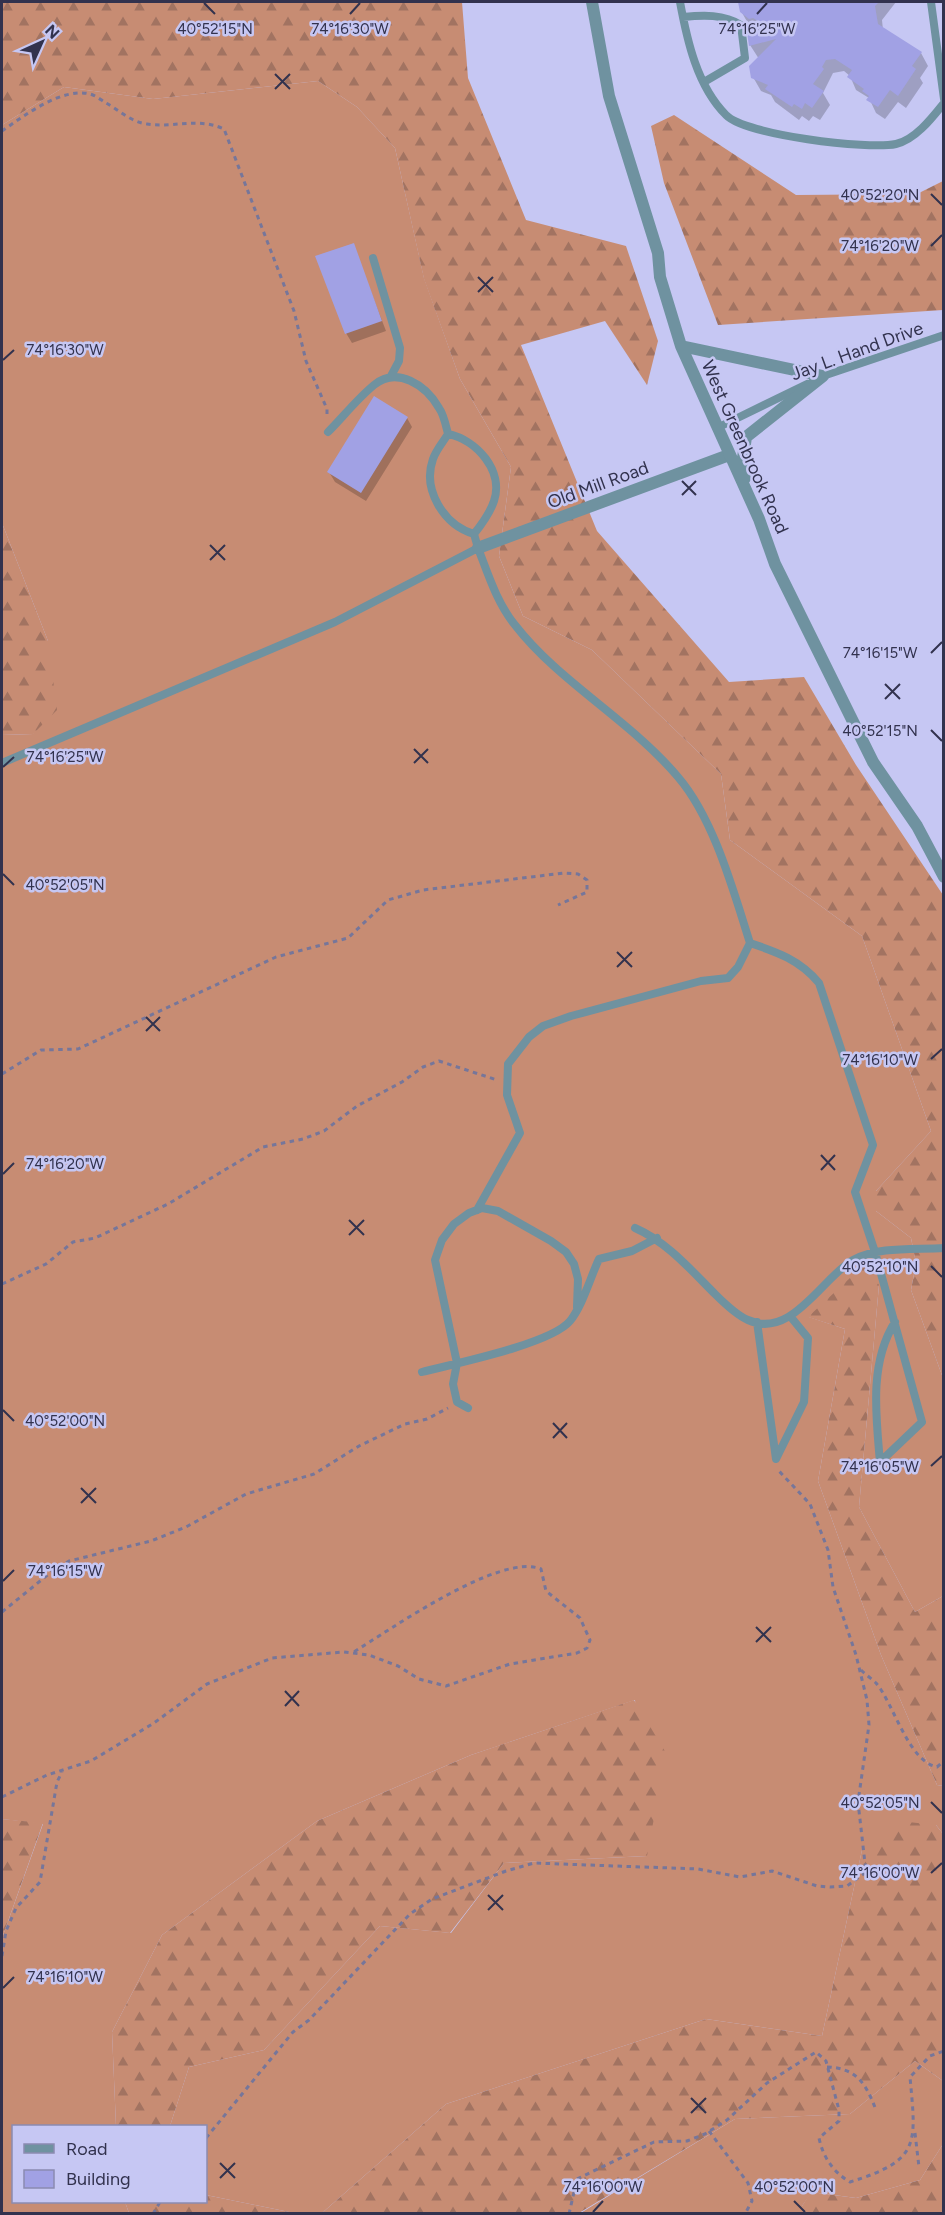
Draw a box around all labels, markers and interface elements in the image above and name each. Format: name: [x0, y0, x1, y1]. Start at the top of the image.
north arrow: [12, 12, 72, 72]
text: 40°52'15"N: [177, 20, 253, 38]
text: 74°16'30"W: [311, 20, 389, 38]
text: 74°16'25"W: [719, 20, 796, 38]
text: N: [41, 21, 63, 43]
text: 40°52'20"N: [841, 186, 919, 204]
text: 74°16'20"W: [841, 237, 919, 255]
street label: Jay L. Hand Drive: [788, 317, 926, 385]
text: 74°16'30"W: [26, 341, 104, 359]
street label: West Greenbrook Road: [697, 357, 793, 537]
street label: Old Mill Road: [544, 457, 652, 513]
text: 74°16'15"W: [843, 644, 918, 662]
text: 40°52'15"N: [842, 722, 918, 740]
text: 74°16'25"W: [27, 748, 104, 766]
text: 40°52'05"N: [25, 876, 105, 894]
text: 74°16'10"W: [842, 1051, 918, 1069]
text: 74°16'20"W: [26, 1155, 104, 1173]
text: 40°52'10"N: [842, 1258, 918, 1276]
text: 40°52'00"N: [25, 1412, 105, 1430]
text: 74°16'05"W: [841, 1458, 920, 1476]
text: 74°16'15"W: [28, 1562, 103, 1580]
text: 40°52'05"N: [840, 1794, 920, 1812]
text: 74°16'00"W: [840, 1864, 920, 1882]
text: 74°16'10"W: [27, 1968, 103, 1986]
legend: [12, 2125, 207, 2203]
text: Road: [66, 2138, 107, 2160]
text: Building: [66, 2168, 131, 2190]
text: 74°16'00"W: [563, 2178, 643, 2196]
text: 40°52'00"N: [754, 2178, 834, 2196]

